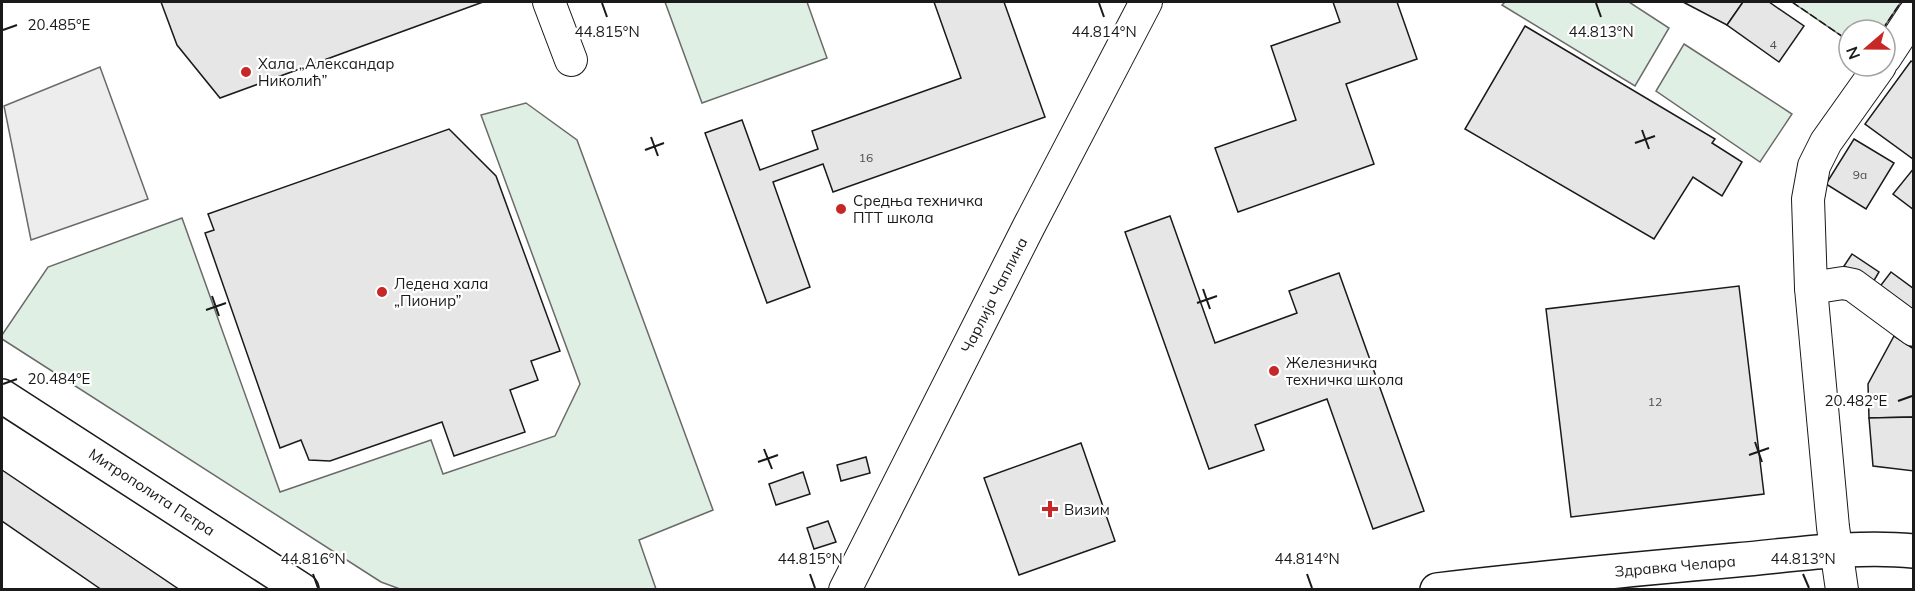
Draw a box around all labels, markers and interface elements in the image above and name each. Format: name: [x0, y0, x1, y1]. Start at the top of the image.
text: 20.485°E: [28, 15, 91, 34]
north arrow: [1837, 18, 1897, 78]
text: 44.815°N: [574, 22, 640, 41]
text: 44.814°N: [1071, 22, 1137, 41]
text: 44.813°N: [1568, 22, 1634, 41]
house number: 4: [1769, 37, 1777, 52]
text: N: [1841, 44, 1864, 62]
place label: Хала „Александар Николић”: [258, 54, 394, 90]
marker: Хала „Александар Николић”: [239, 65, 253, 79]
house number: 16: [859, 150, 873, 165]
house number: 9a: [1853, 167, 1867, 182]
place label: Средња техничка ПТТ школа: [853, 191, 983, 227]
marker: Средња техничка ПТТ школа: [834, 202, 848, 216]
street label: Чарлија Чаплина: [957, 234, 1031, 356]
place label: Ледена хала „Пионир”: [394, 274, 488, 310]
marker: Ледена хала „Пионир”: [375, 285, 389, 299]
place label: Железничка техничка школа: [1286, 353, 1403, 389]
marker: Железничка техничка школа: [1267, 364, 1281, 378]
text: 20.484°E: [28, 369, 91, 388]
text: 20.482°E: [1825, 391, 1888, 410]
house number: 12: [1648, 394, 1662, 409]
street label: Митрополита Петра: [85, 444, 219, 540]
marker: Визим: [1041, 500, 1059, 518]
place label: Визим: [1064, 500, 1110, 519]
text: 44.816°N: [280, 549, 346, 568]
text: 44.815°N: [777, 549, 843, 568]
text: 44.814°N: [1274, 549, 1340, 568]
text: 44.813°N: [1770, 549, 1836, 568]
street label: Здравка Челара: [1614, 551, 1736, 581]

